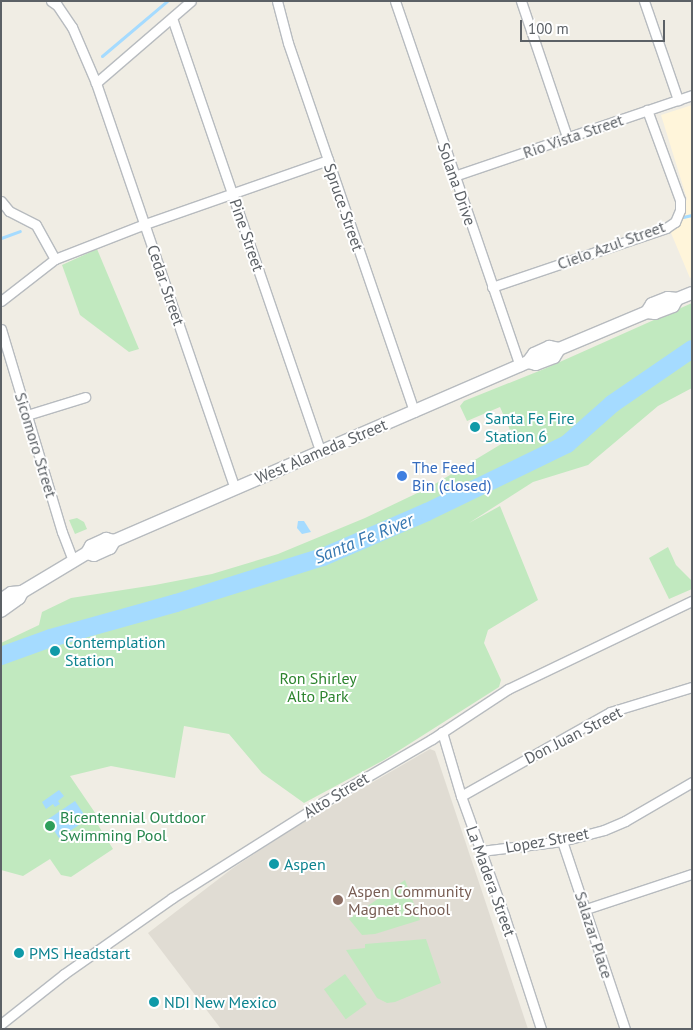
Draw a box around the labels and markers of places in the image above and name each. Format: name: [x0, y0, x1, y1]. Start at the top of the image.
place label: Santa Fe Fire Station 6: [485, 408, 575, 446]
marker: Santa Fe Fire Station 6: [469, 421, 481, 433]
place label: The Feed Bin (closed): [412, 457, 491, 495]
marker: The Feed Bin (closed): [396, 470, 408, 482]
place label: Contemplation Station: [65, 632, 166, 670]
marker: Contemplation Station: [49, 645, 61, 657]
place label: Bicentennial Outdoor Swimming Pool: [60, 807, 206, 845]
marker: Bicentennial Outdoor Swimming Pool: [44, 820, 56, 832]
place label: Aspen: [284, 854, 326, 874]
marker: Aspen: [268, 858, 280, 870]
place label: Aspen Community Magnet School: [348, 881, 472, 919]
marker: Aspen Community Magnet School: [332, 894, 344, 906]
place label: PMS Headstart: [29, 943, 130, 963]
marker: PMS Headstart: [13, 947, 25, 959]
place label: NDI New Mexico: [164, 992, 277, 1012]
marker: NDI New Mexico: [148, 996, 160, 1008]

